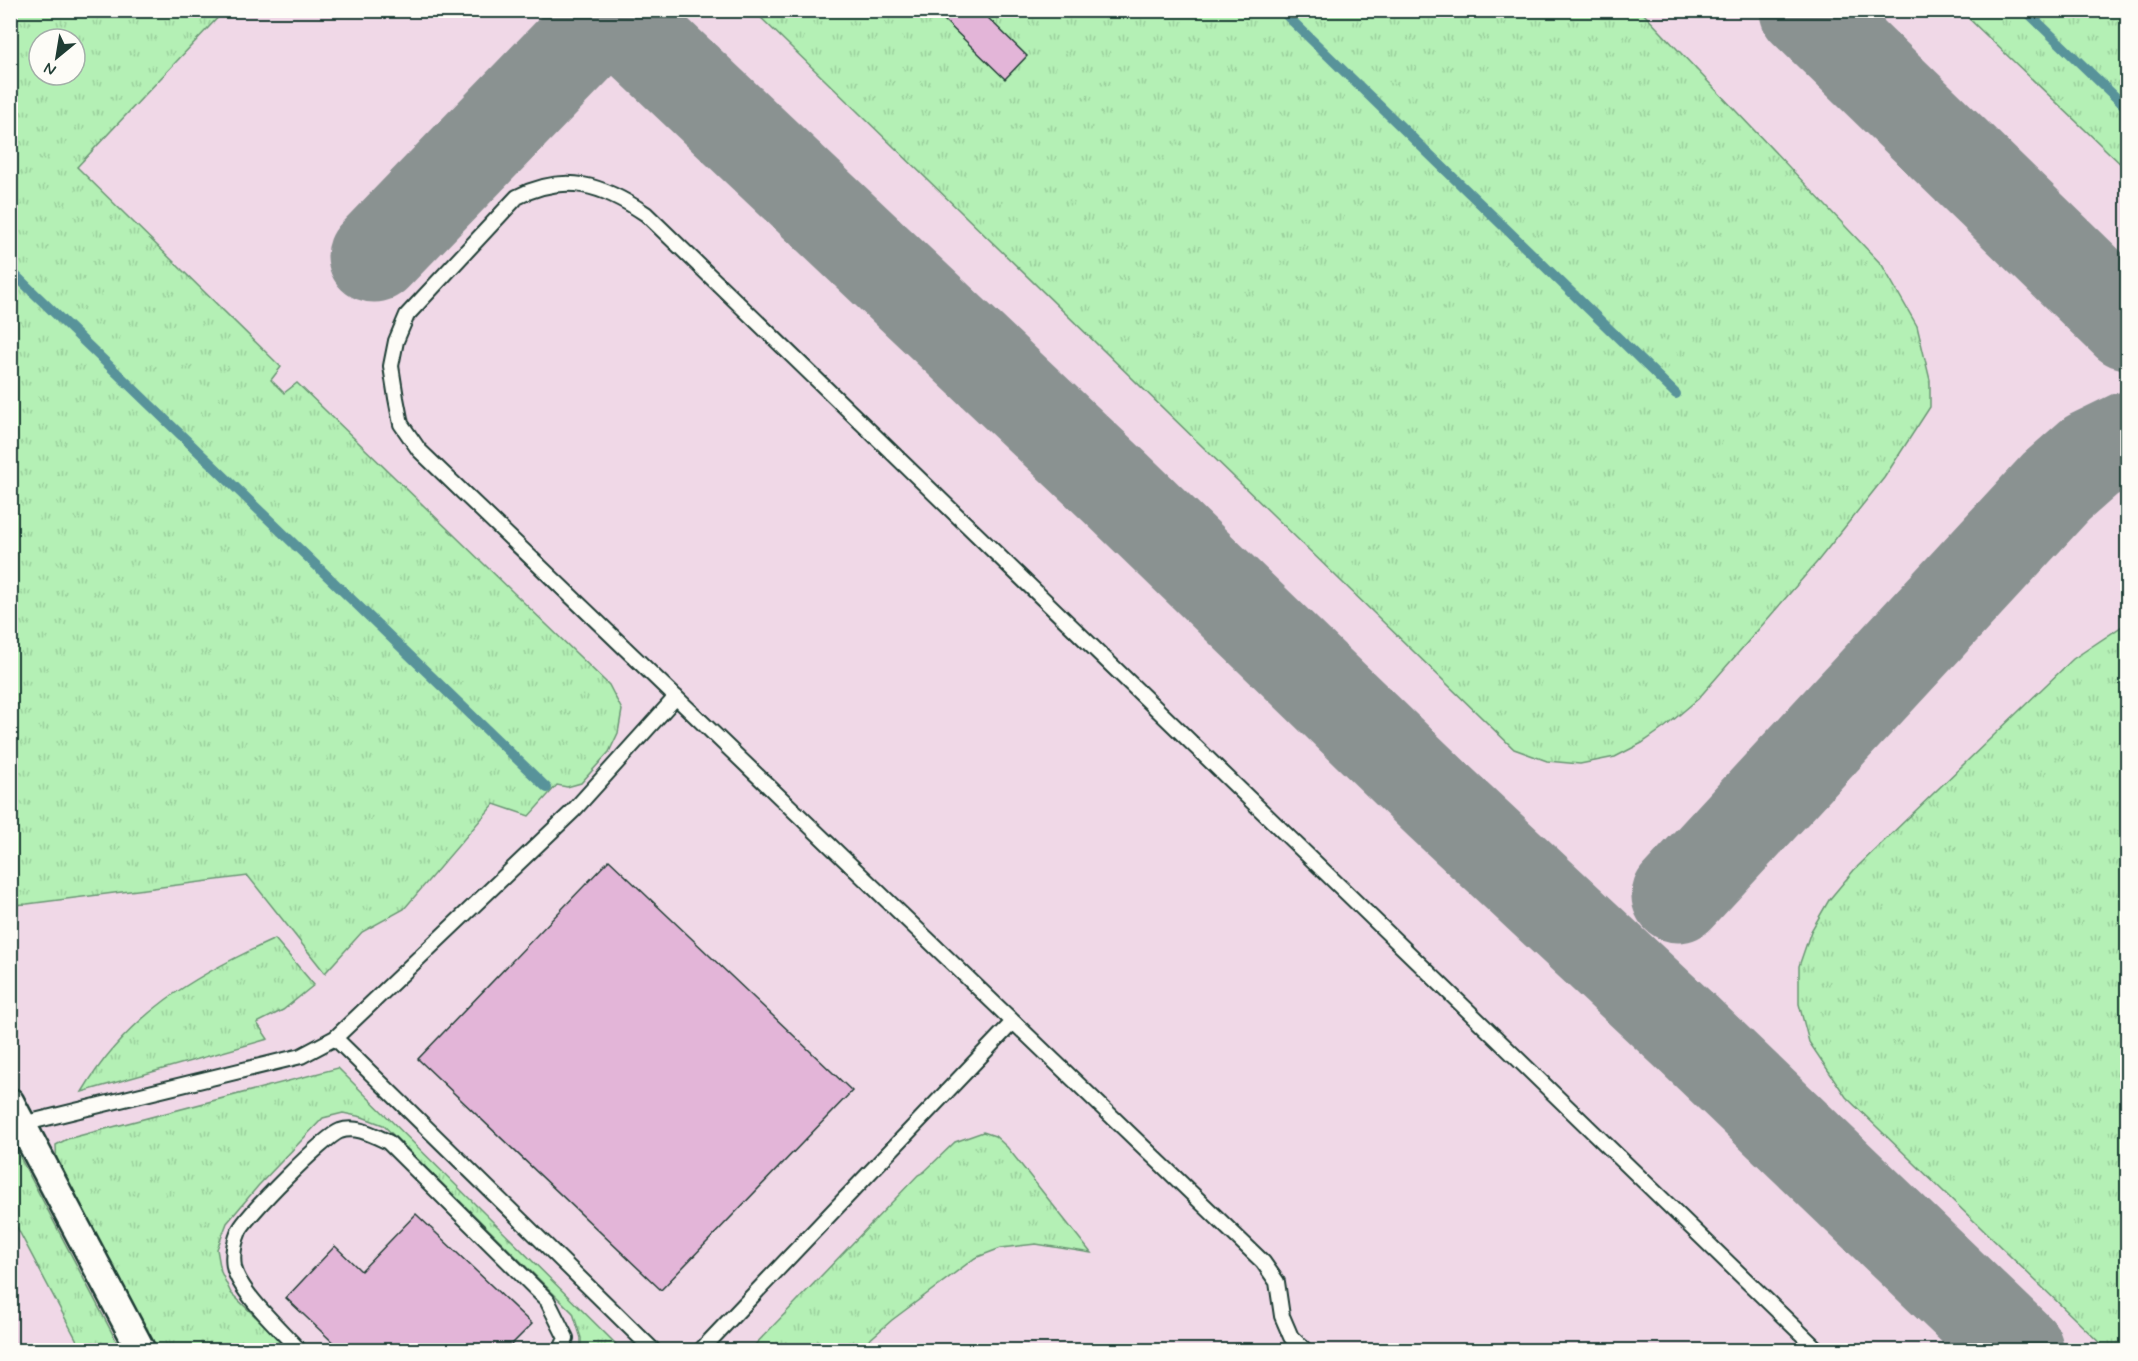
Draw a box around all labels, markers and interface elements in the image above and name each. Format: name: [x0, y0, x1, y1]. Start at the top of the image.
north arrow: [27, 27, 87, 87]
text: N: [40, 57, 60, 80]

